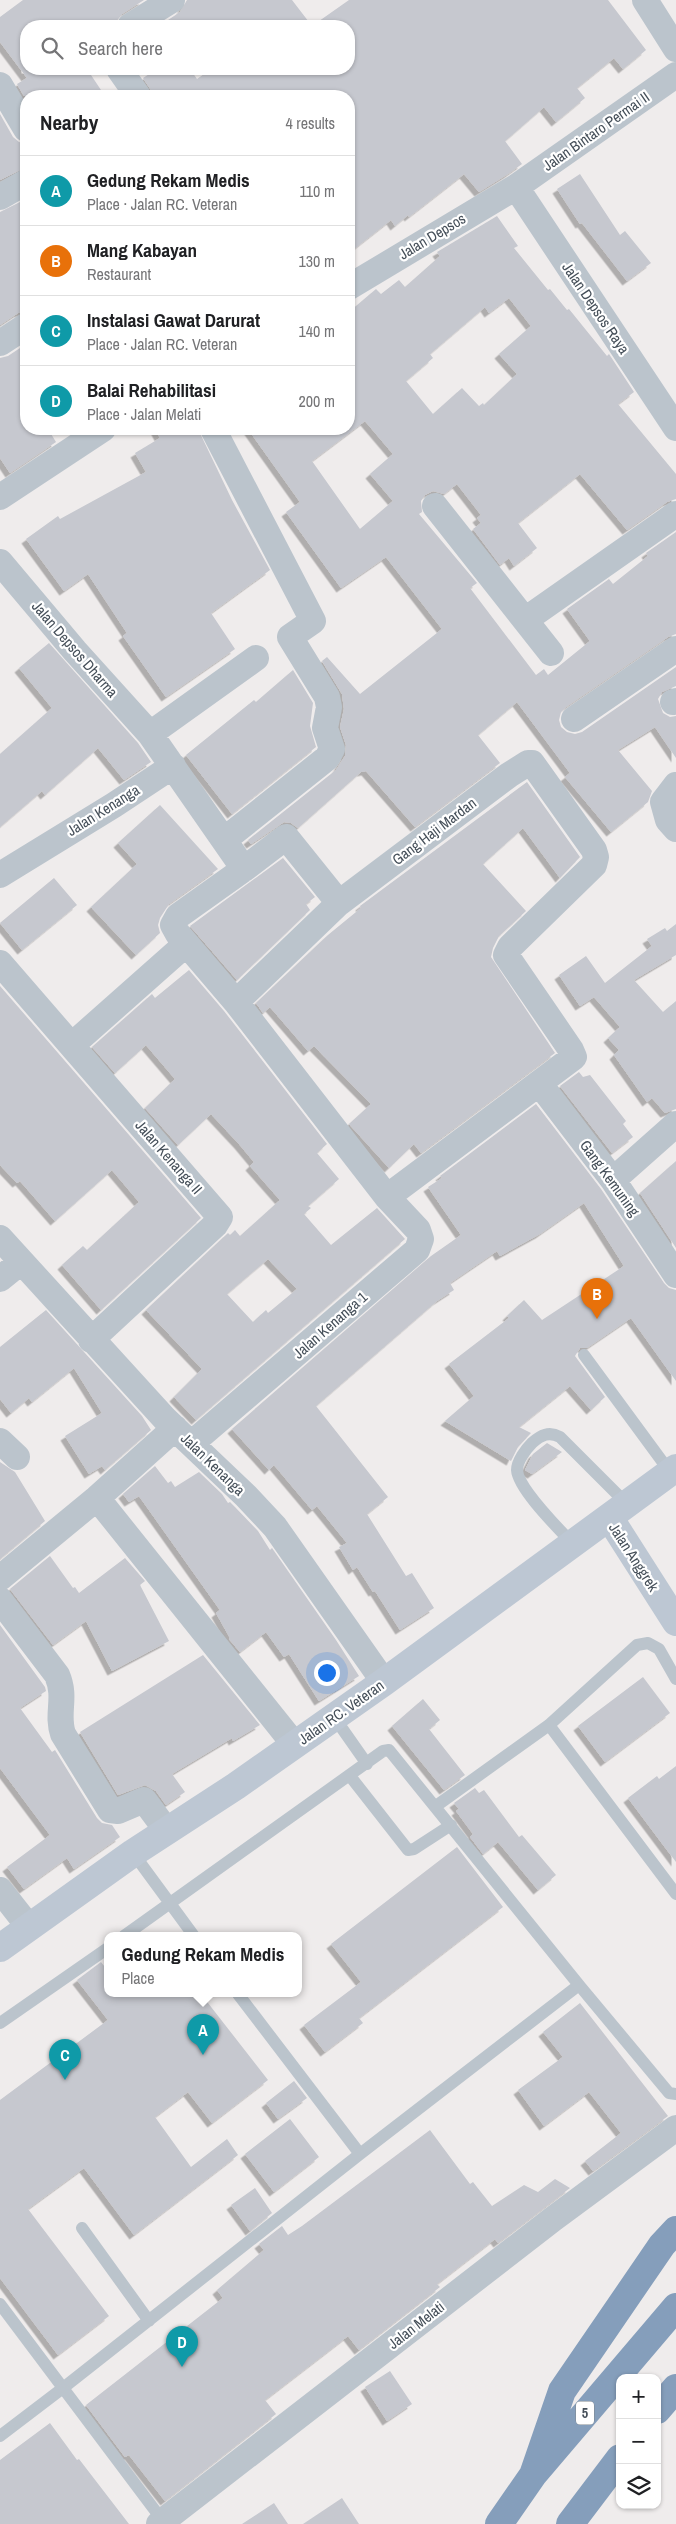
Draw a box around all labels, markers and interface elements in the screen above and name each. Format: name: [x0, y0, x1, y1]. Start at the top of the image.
search box: [20, 20, 355, 75]
icon: search: [38, 34, 66, 62]
text: Search here: [78, 35, 163, 61]
street label: Jalan Bintaro Permai II: [538, 86, 654, 176]
text: Nearby: [40, 108, 98, 137]
text: 4 results: [285, 112, 335, 134]
text: Gedung Rekam Medis: [87, 167, 250, 193]
text: A: [51, 180, 61, 202]
text: 110 m: [299, 180, 335, 202]
text: Place · Jalan RC. Veteran: [87, 193, 237, 215]
street label: Jalan Depsos: [395, 208, 469, 264]
text: Mang Kabayan: [87, 237, 197, 263]
text: B: [51, 250, 61, 272]
text: 130 m: [299, 250, 335, 272]
street label: Jalan Depsos Raya: [557, 258, 635, 358]
text: Restaurant: [87, 263, 151, 285]
text: Instalasi Gawat Darurat: [87, 307, 260, 333]
text: C: [51, 320, 61, 342]
text: 140 m: [299, 320, 335, 342]
text: Place · Jalan RC. Veteran: [87, 333, 237, 355]
text: Balai Rehabilitasi: [87, 377, 216, 403]
text: D: [51, 390, 61, 412]
text: 200 m: [299, 390, 335, 412]
text: Place · Jalan Melati: [87, 403, 202, 425]
street label: Jalan Depsos Dharma: [27, 596, 123, 702]
street label: Jalan Kenanga: [63, 779, 143, 841]
street label: Gang Haji Mardan: [388, 792, 480, 870]
street label: Jalan Kenanga II: [131, 1115, 207, 1199]
street label: Gang Kemuning: [575, 1136, 645, 1221]
pin: B: [581, 1278, 613, 1319]
street label: Jalan Kenanga 1: [288, 1287, 372, 1363]
street label: Jalan Kenanga: [176, 1428, 250, 1500]
street label: Jalan Anggrek: [604, 1519, 664, 1596]
your location: [314, 1660, 340, 1686]
street label: Jalan RC. Veteran: [294, 1675, 388, 1749]
popup: [104, 1932, 302, 1997]
text: Gedung Rekam Medis: [122, 1941, 284, 1967]
text: Place: [122, 1967, 154, 1989]
pin: A: [187, 2014, 219, 2055]
pin: C: [49, 2039, 81, 2080]
street label: Jalan Melati: [383, 2296, 449, 2354]
pin: D: [166, 2326, 198, 2367]
map controls: [616, 2374, 661, 2509]
button: +: [616, 2374, 661, 2419]
road number: 5: [576, 2402, 594, 2424]
button: −: [616, 2419, 661, 2464]
button: layers: [616, 2464, 661, 2509]

